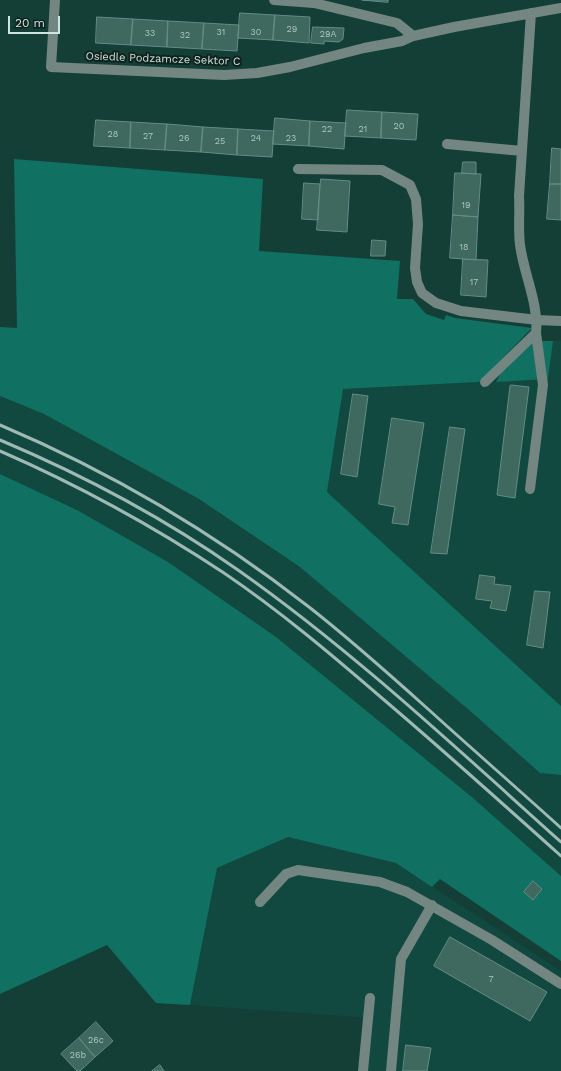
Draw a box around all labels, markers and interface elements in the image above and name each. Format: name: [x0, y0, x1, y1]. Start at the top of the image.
scale bar: [10, 8, 62, 34]
text: 20 m: [15, 16, 45, 30]
house number: 29: [287, 24, 297, 34]
house number: 31: [217, 27, 225, 37]
house number: 30: [251, 27, 261, 37]
house number: 33: [145, 28, 155, 38]
house number: 29A: [320, 29, 336, 39]
house number: 32: [180, 30, 190, 40]
street label: Osiedle Podzamcze Sektor C: [85, 50, 241, 68]
house number: 20: [394, 121, 404, 131]
house number: 22: [322, 124, 332, 134]
house number: 21: [359, 124, 367, 134]
house number: 28: [108, 129, 118, 139]
house number: 27: [143, 131, 153, 141]
house number: 26: [179, 133, 189, 143]
house number: 24: [251, 133, 261, 143]
house number: 23: [286, 133, 296, 143]
house number: 25: [215, 136, 225, 146]
house number: 19: [461, 200, 471, 210]
house number: 18: [459, 242, 469, 252]
house number: 17: [470, 277, 478, 287]
house number: 7: [488, 974, 494, 984]
house number: 26c: [88, 1035, 104, 1045]
house number: 26b: [70, 1050, 86, 1060]

